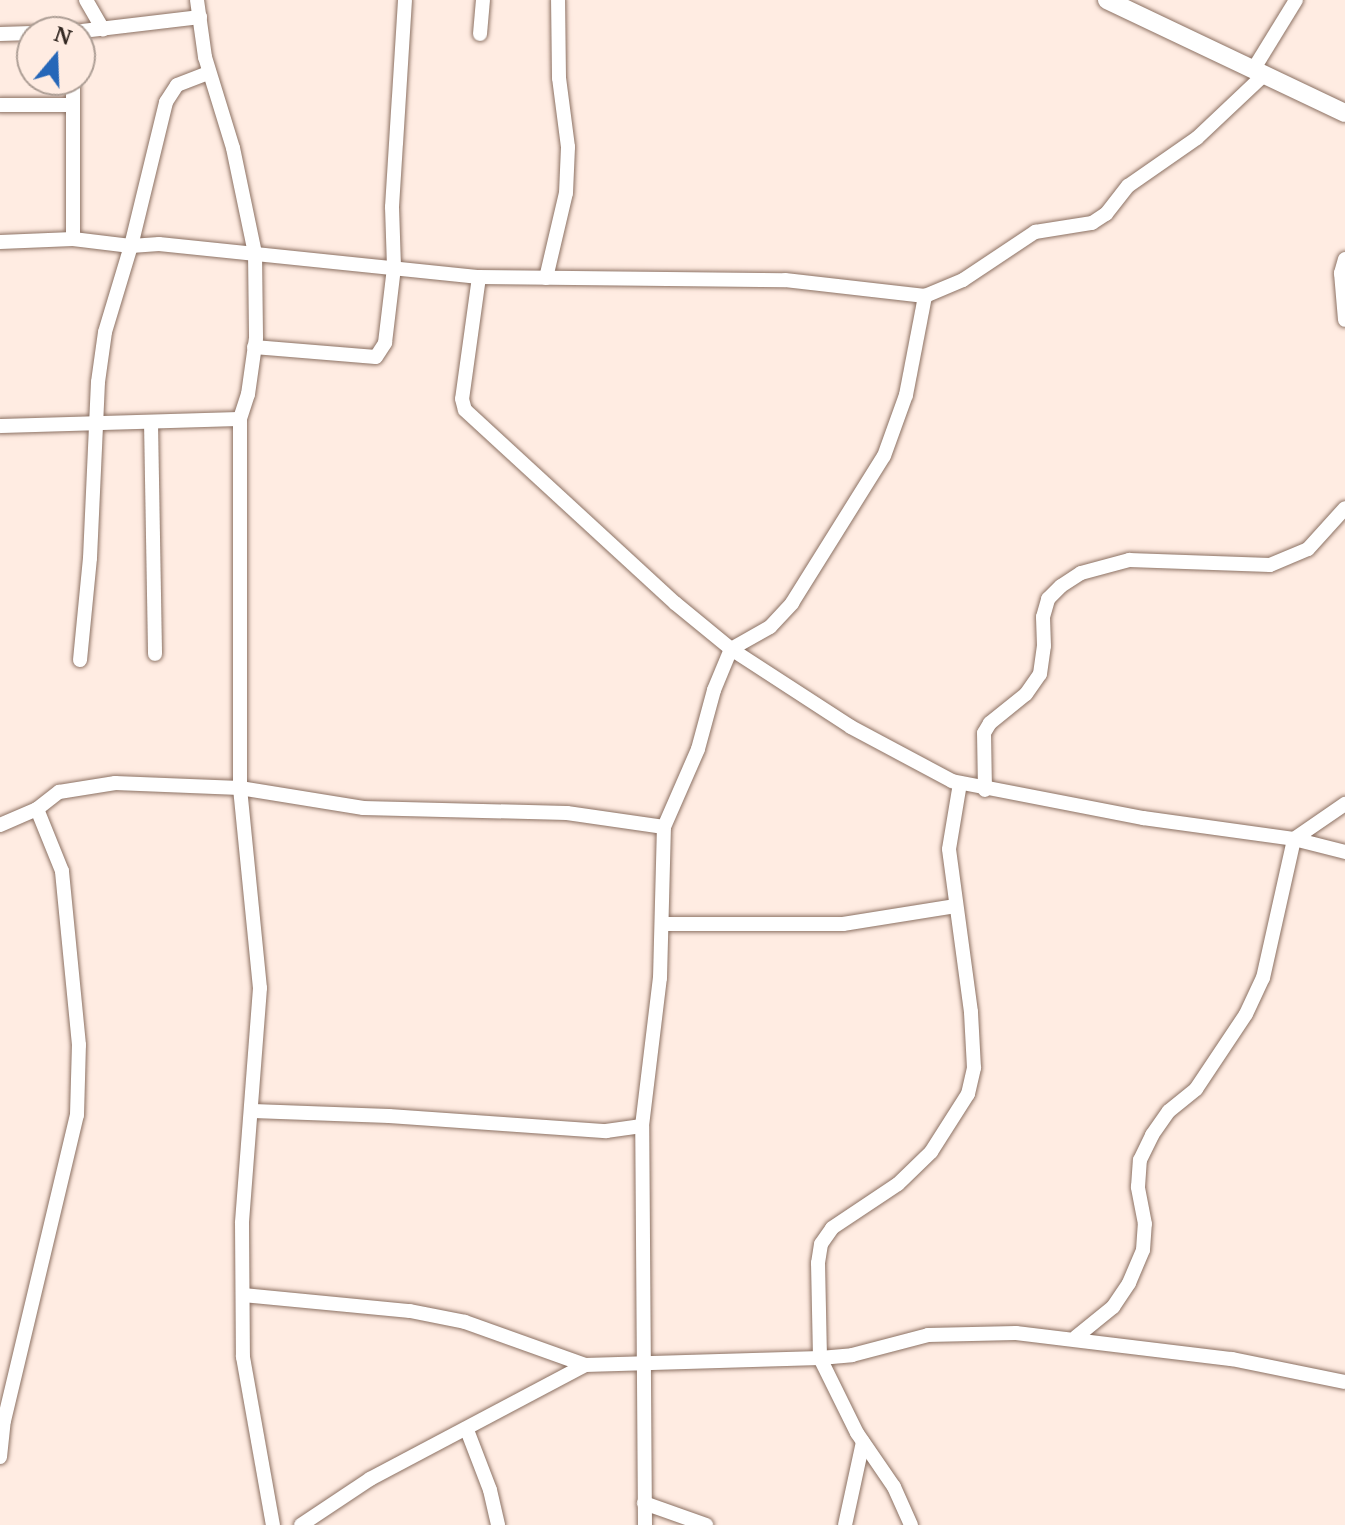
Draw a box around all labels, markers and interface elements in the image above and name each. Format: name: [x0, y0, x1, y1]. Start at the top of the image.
north arrow: [16, 16, 96, 96]
text: N: [51, 18, 76, 51]

